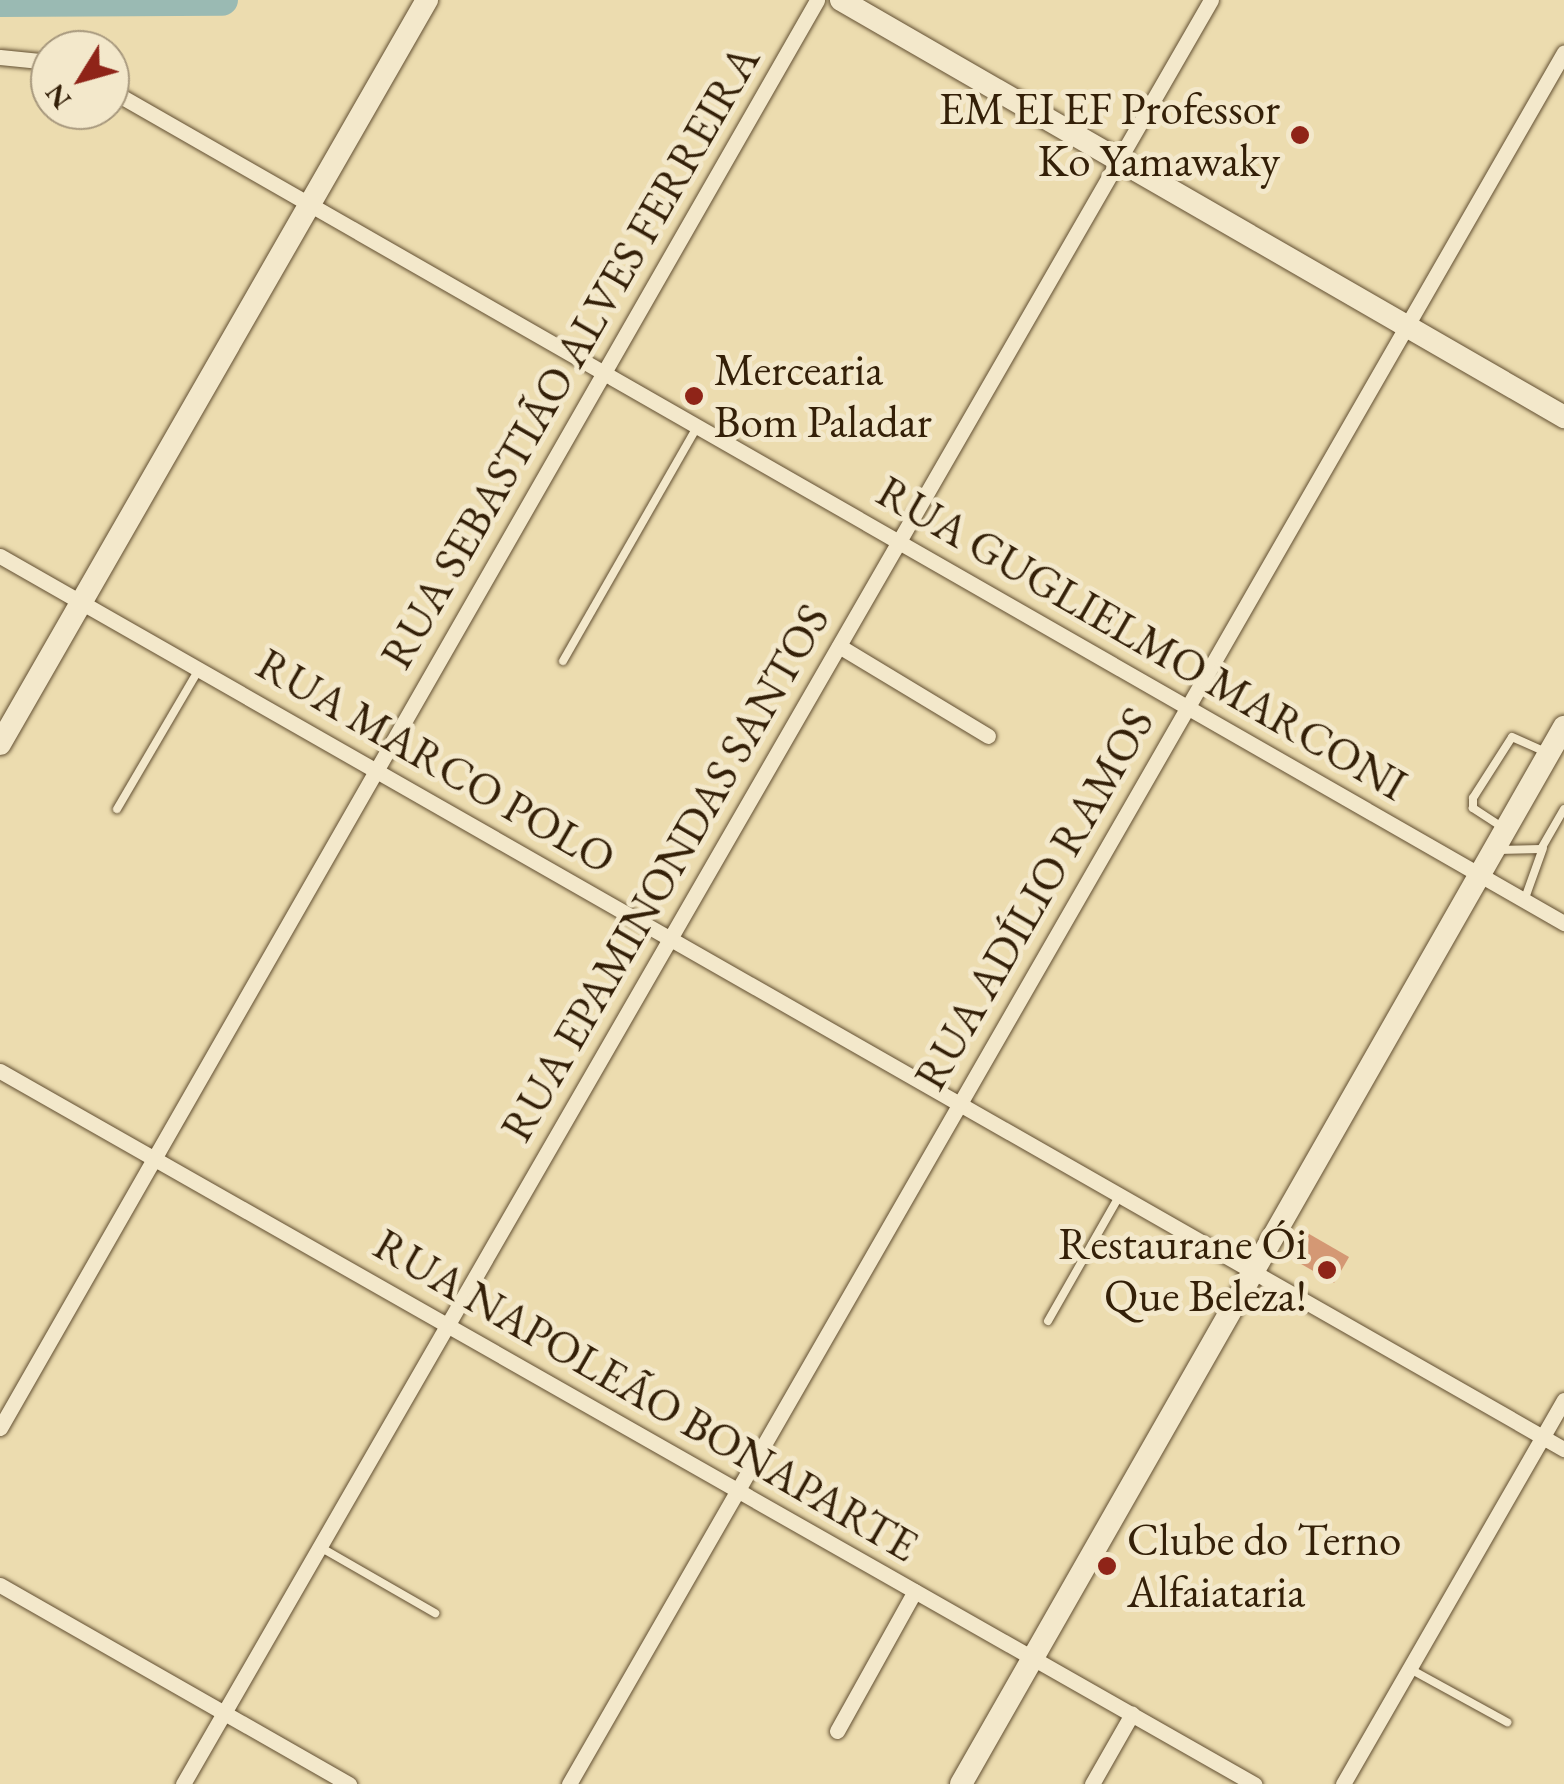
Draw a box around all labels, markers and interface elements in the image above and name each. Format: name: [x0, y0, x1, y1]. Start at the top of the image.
north arrow: [30, 30, 130, 130]
street label: RUA SEBASTIÃO ALVES FERREIRA: [369, 36, 771, 678]
text: N: [36, 77, 79, 117]
place label: EM EI EF Professor Ko Yamawaky: [939, 82, 1280, 188]
marker: EM EI EF Professor Ko Yamawaky: [1289, 124, 1311, 146]
place label: Mercearia Bom Paladar: [714, 343, 932, 449]
marker: Mercearia Bom Paladar: [683, 385, 705, 407]
street label: RUA GUGLIELMO MARCONI: [868, 464, 1416, 812]
street label: RUA EPAMINONDAS SANTOS: [489, 595, 841, 1151]
street label: RUA MARCO POLO: [247, 637, 625, 885]
street label: RUA ADÍLIO RAMOS: [903, 699, 1165, 1099]
street label: RUA NAPOLEÃO BONAPARTE: [365, 1217, 927, 1573]
place label: Restaurane Ói Que Beleza!: [1058, 1217, 1307, 1323]
marker: Restaurane Ói Que Beleza!: [1316, 1259, 1338, 1281]
place label: Clube do Terno Alfaiataria: [1127, 1513, 1401, 1619]
marker: Clube do Terno Alfaiataria: [1096, 1555, 1118, 1577]

